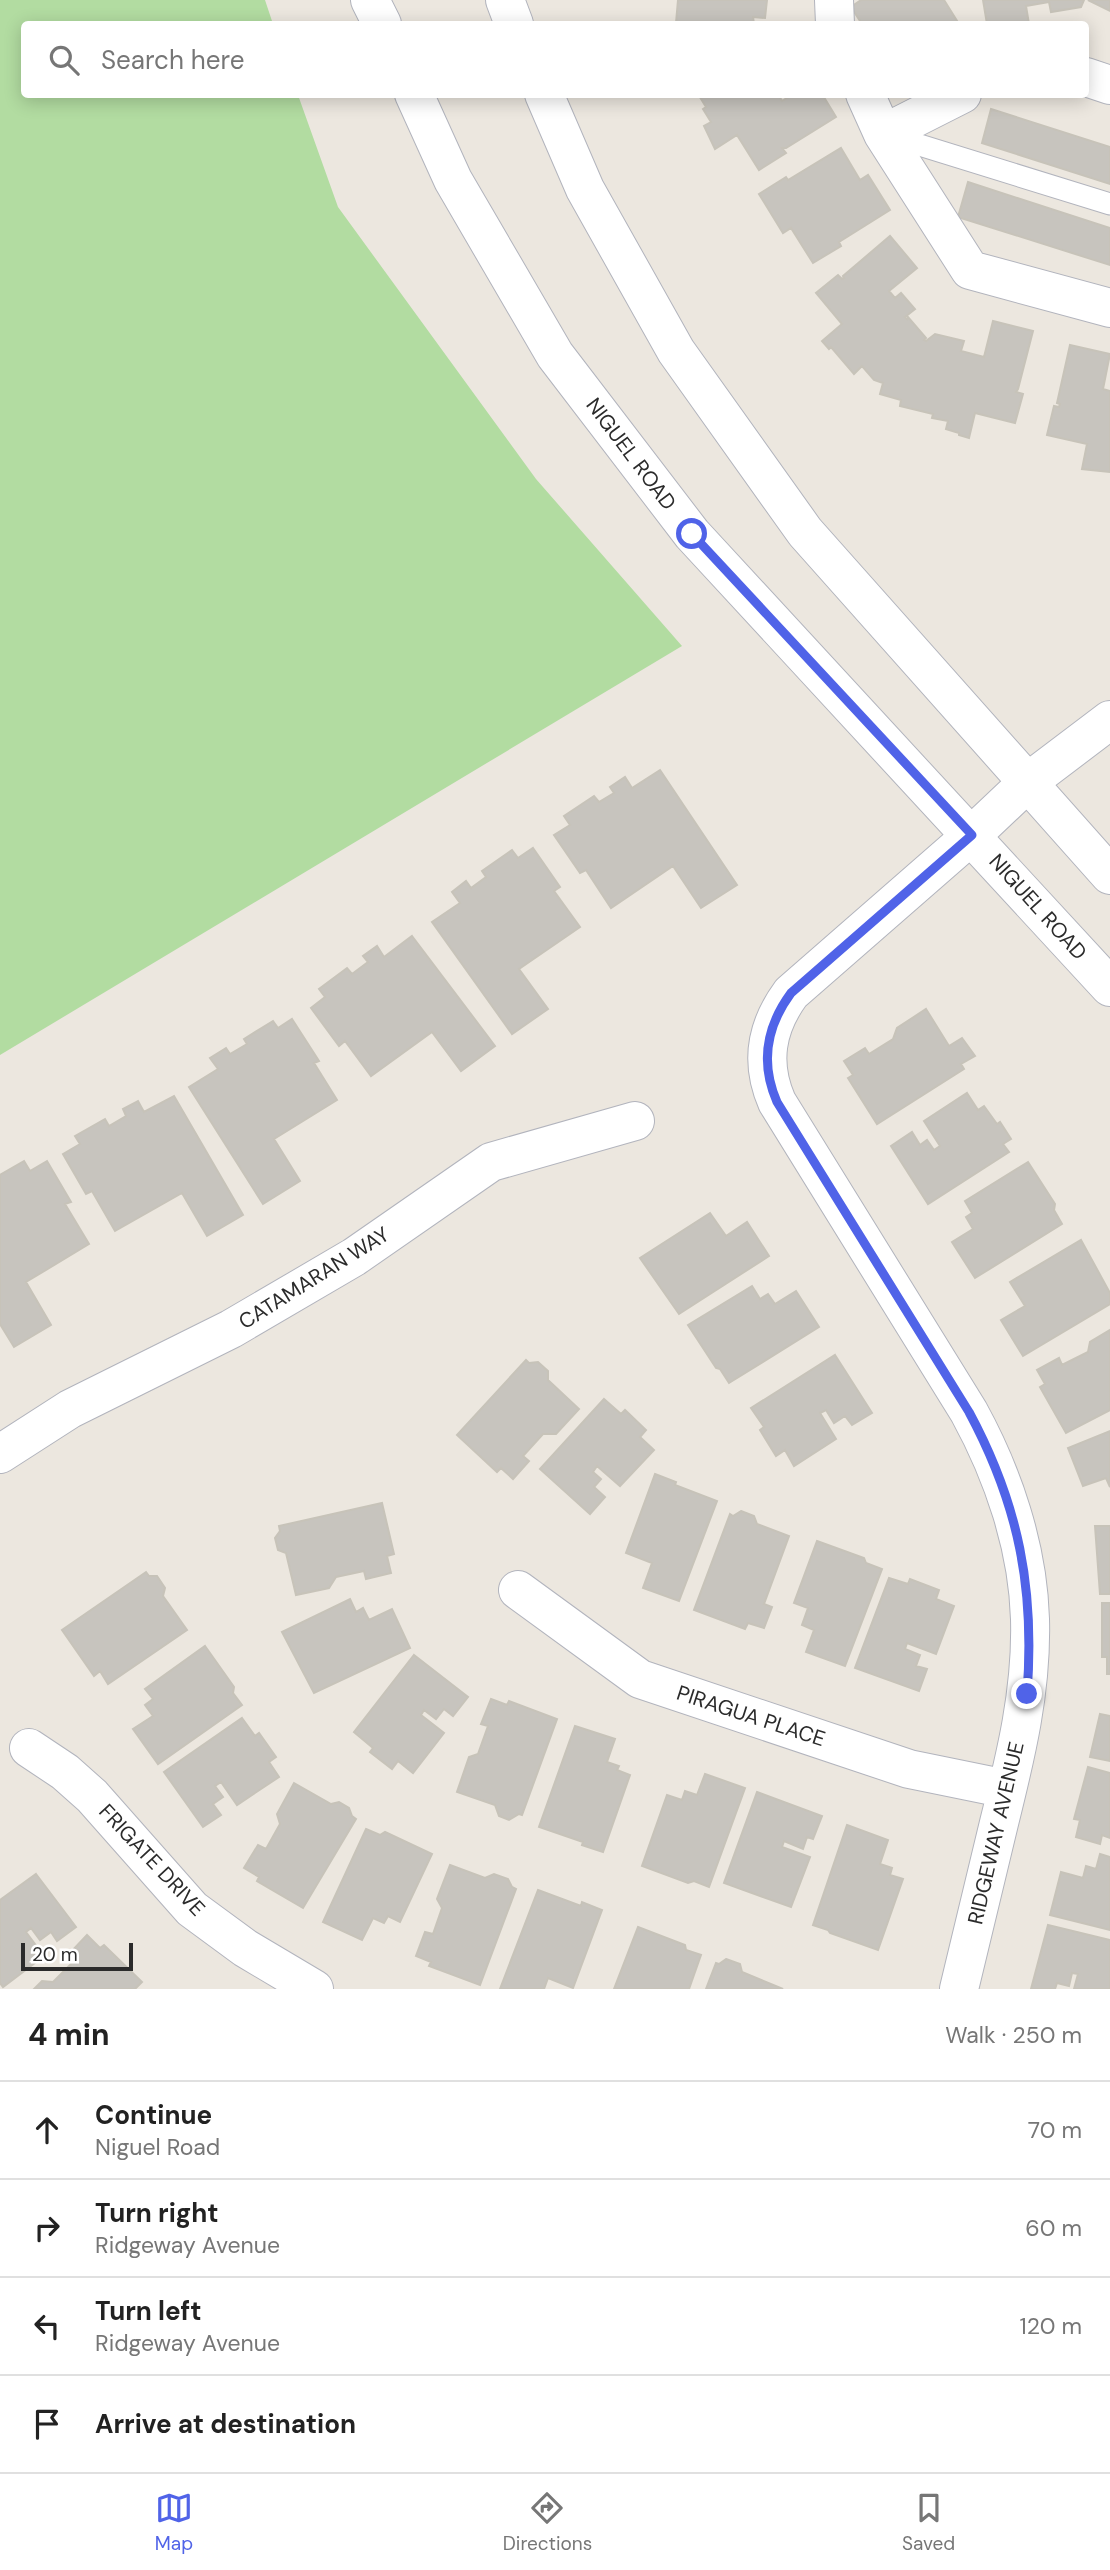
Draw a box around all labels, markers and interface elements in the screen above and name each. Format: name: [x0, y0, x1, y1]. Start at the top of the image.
search box: [21, 21, 1089, 98]
icon: search: [45, 41, 83, 79]
text: Search here: [101, 43, 244, 77]
street label: NIGUEL ROAD: [580, 392, 682, 516]
route start: [676, 518, 707, 549]
street label: NIGUEL ROAD: [983, 848, 1093, 966]
street label: CATAMARAN WAY: [233, 1220, 395, 1336]
route end: [1011, 1678, 1042, 1709]
street label: PIRAGUA PLACE: [673, 1679, 829, 1753]
street label: RIDGEWAY AVENUE: [961, 1739, 1031, 1927]
street label: FRIGATE DRIVE: [93, 1798, 211, 1922]
scale bar: [21, 1940, 133, 1972]
text: 20 m: [32, 1942, 78, 1967]
text: 4 min: [28, 2015, 110, 2054]
text: Walk · 250 m: [945, 2020, 1082, 2050]
text: Continue: [95, 2098, 212, 2132]
icon: ahead: [28, 2111, 66, 2149]
text: 70 m: [1028, 2115, 1082, 2145]
text: Niguel Road: [95, 2132, 220, 2162]
text: Turn right: [95, 2196, 219, 2230]
icon: right: [28, 2209, 66, 2247]
text: 60 m: [1025, 2213, 1082, 2243]
text: Ridgeway Avenue: [95, 2230, 280, 2260]
text: Turn left: [95, 2294, 202, 2328]
icon: left: [28, 2307, 66, 2345]
text: 120 m: [1019, 2311, 1082, 2341]
text: Ridgeway Avenue: [95, 2328, 280, 2358]
icon: arrive: [28, 2405, 66, 2443]
text: Arrive at destination: [95, 2407, 356, 2441]
tab: Map: [155, 2489, 193, 2556]
tab: Directions: [503, 2489, 592, 2556]
tab: Saved: [902, 2489, 955, 2556]

